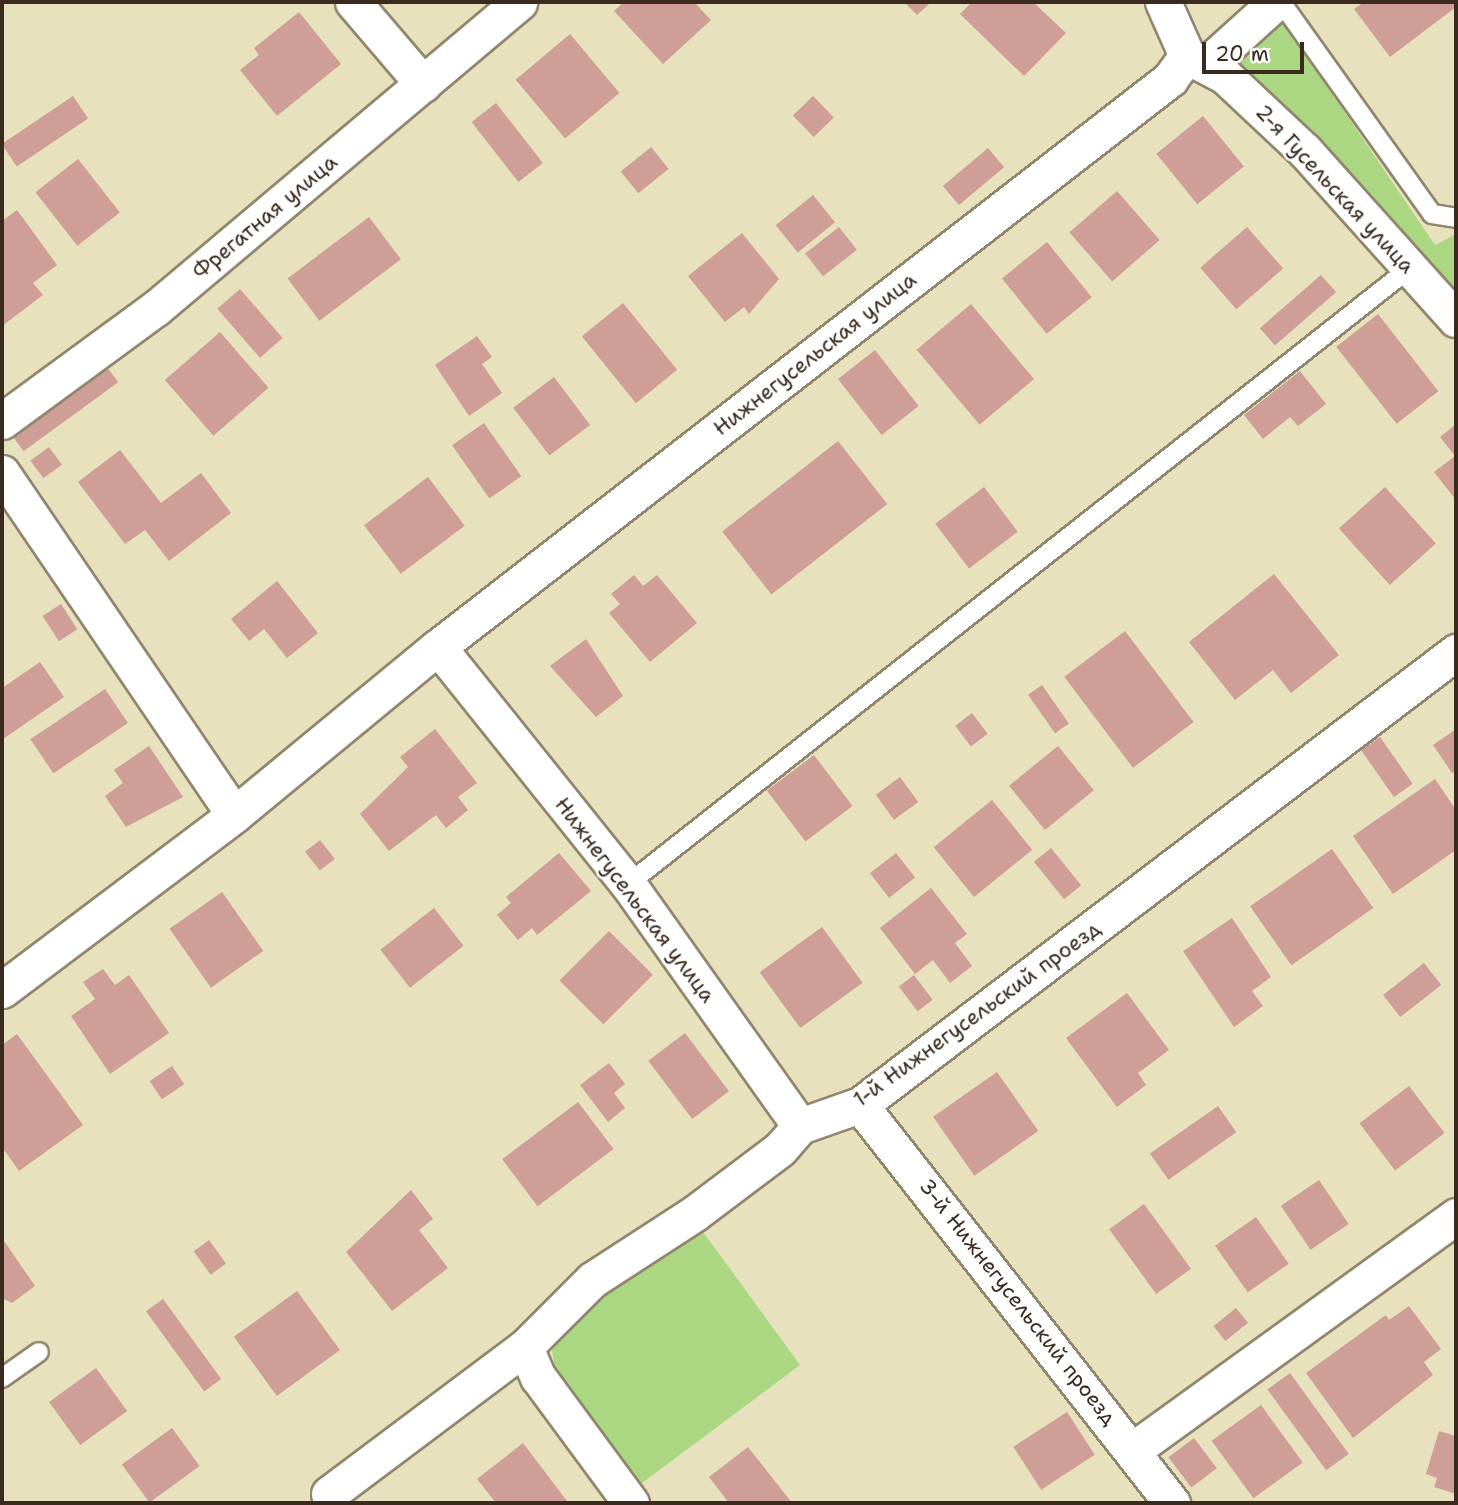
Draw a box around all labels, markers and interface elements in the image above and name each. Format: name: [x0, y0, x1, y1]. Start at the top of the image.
scale bar: [1206, 28, 1308, 72]
text: 20 m: [1215, 40, 1269, 68]
street label: 2-я Гусельская улица: [1250, 99, 1420, 279]
street label: Фрегатная улица: [188, 149, 342, 285]
street label: Нижнегусельская улица: [709, 267, 921, 441]
street label: Нижнегусельская улица: [550, 792, 720, 1008]
street label: 1-й Нижнегусельский проезд: [849, 916, 1105, 1112]
street label: 3-й Нижнегусельский проезд: [914, 1174, 1122, 1430]

